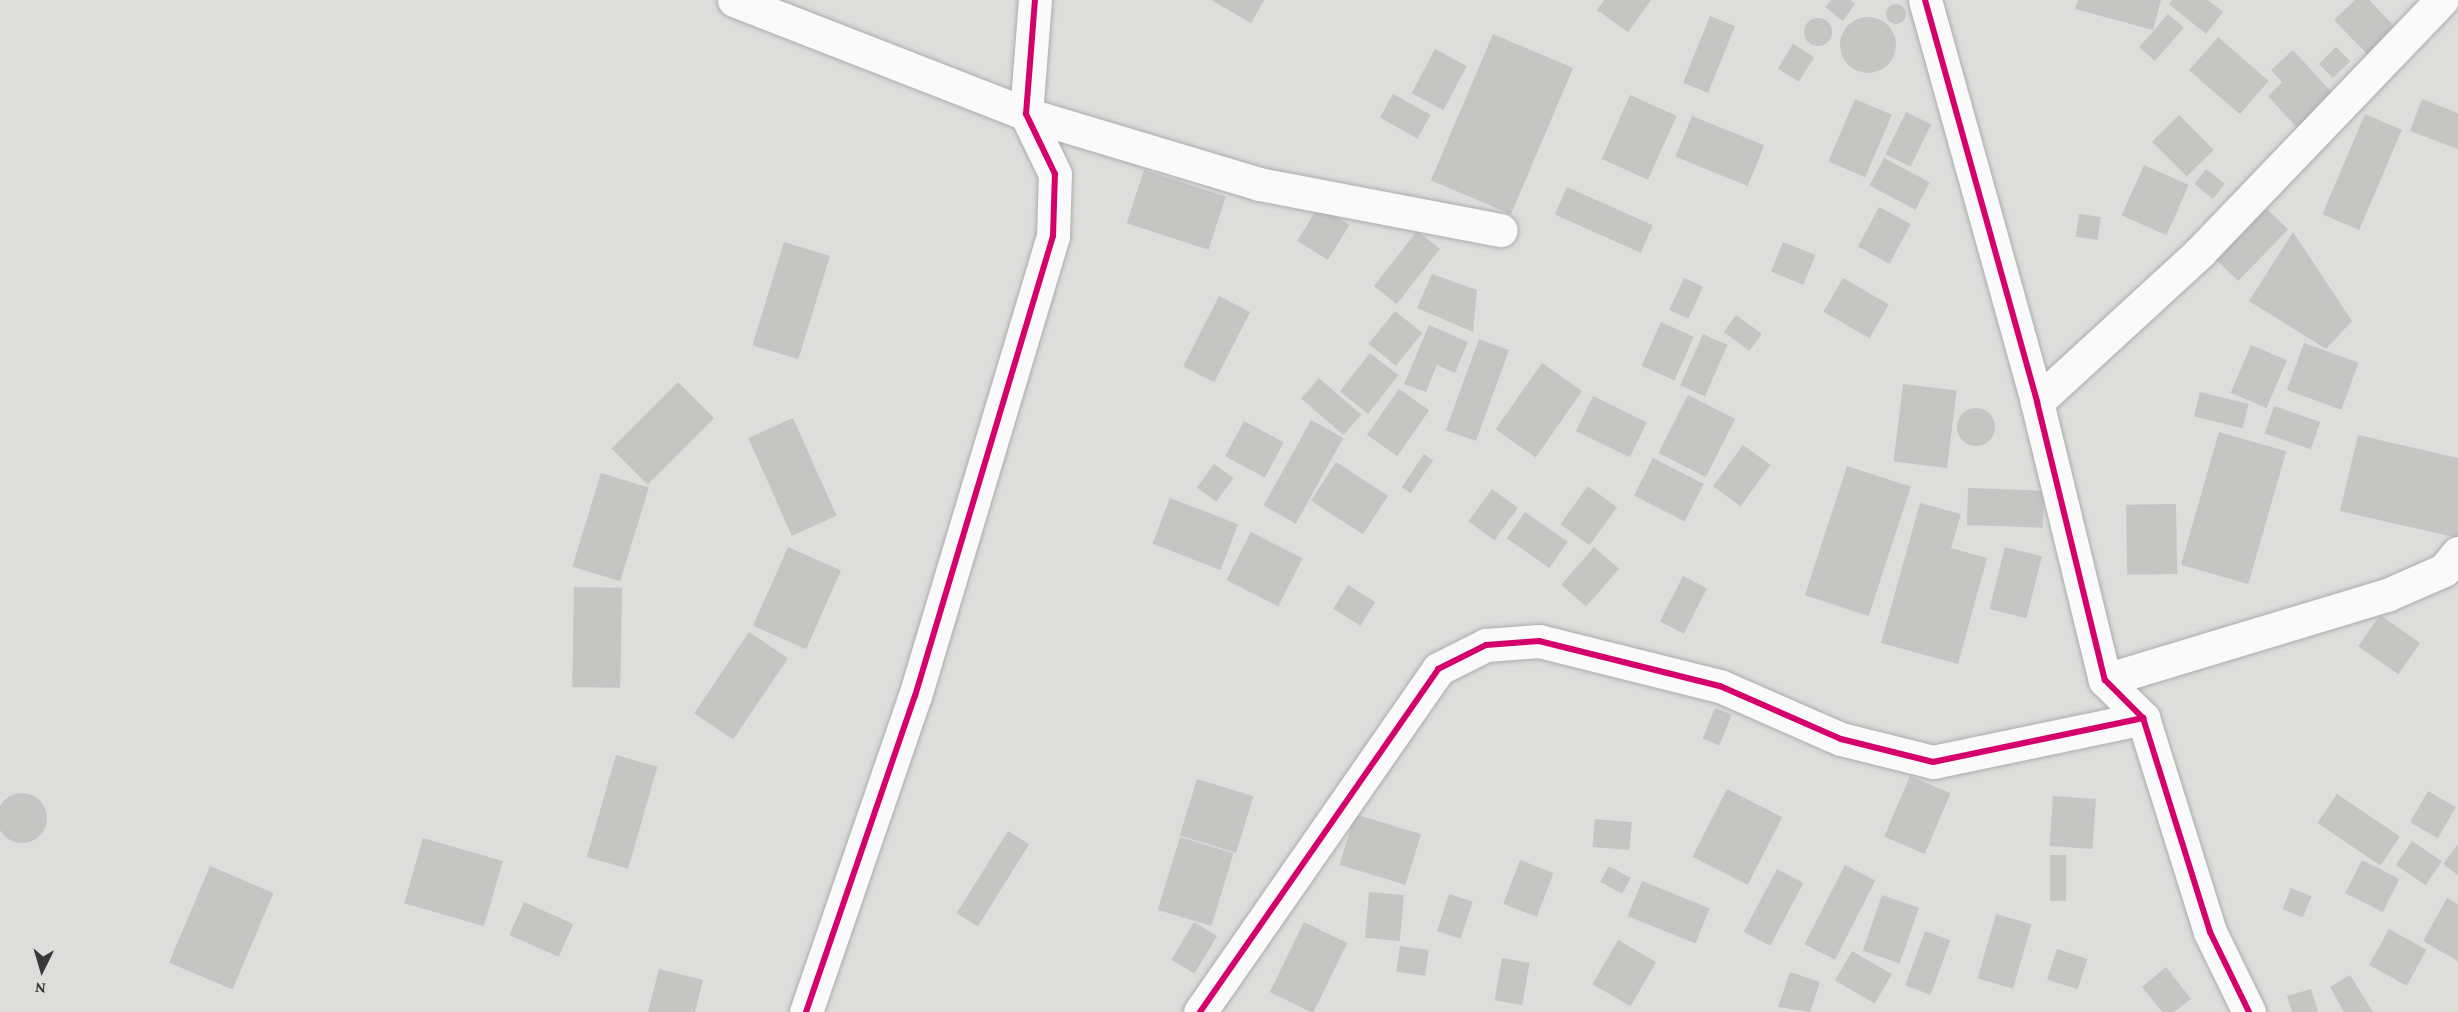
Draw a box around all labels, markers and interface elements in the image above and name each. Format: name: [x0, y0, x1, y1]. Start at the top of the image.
north arrow: [12, 940, 72, 1000]
text: N: [34, 979, 47, 997]

